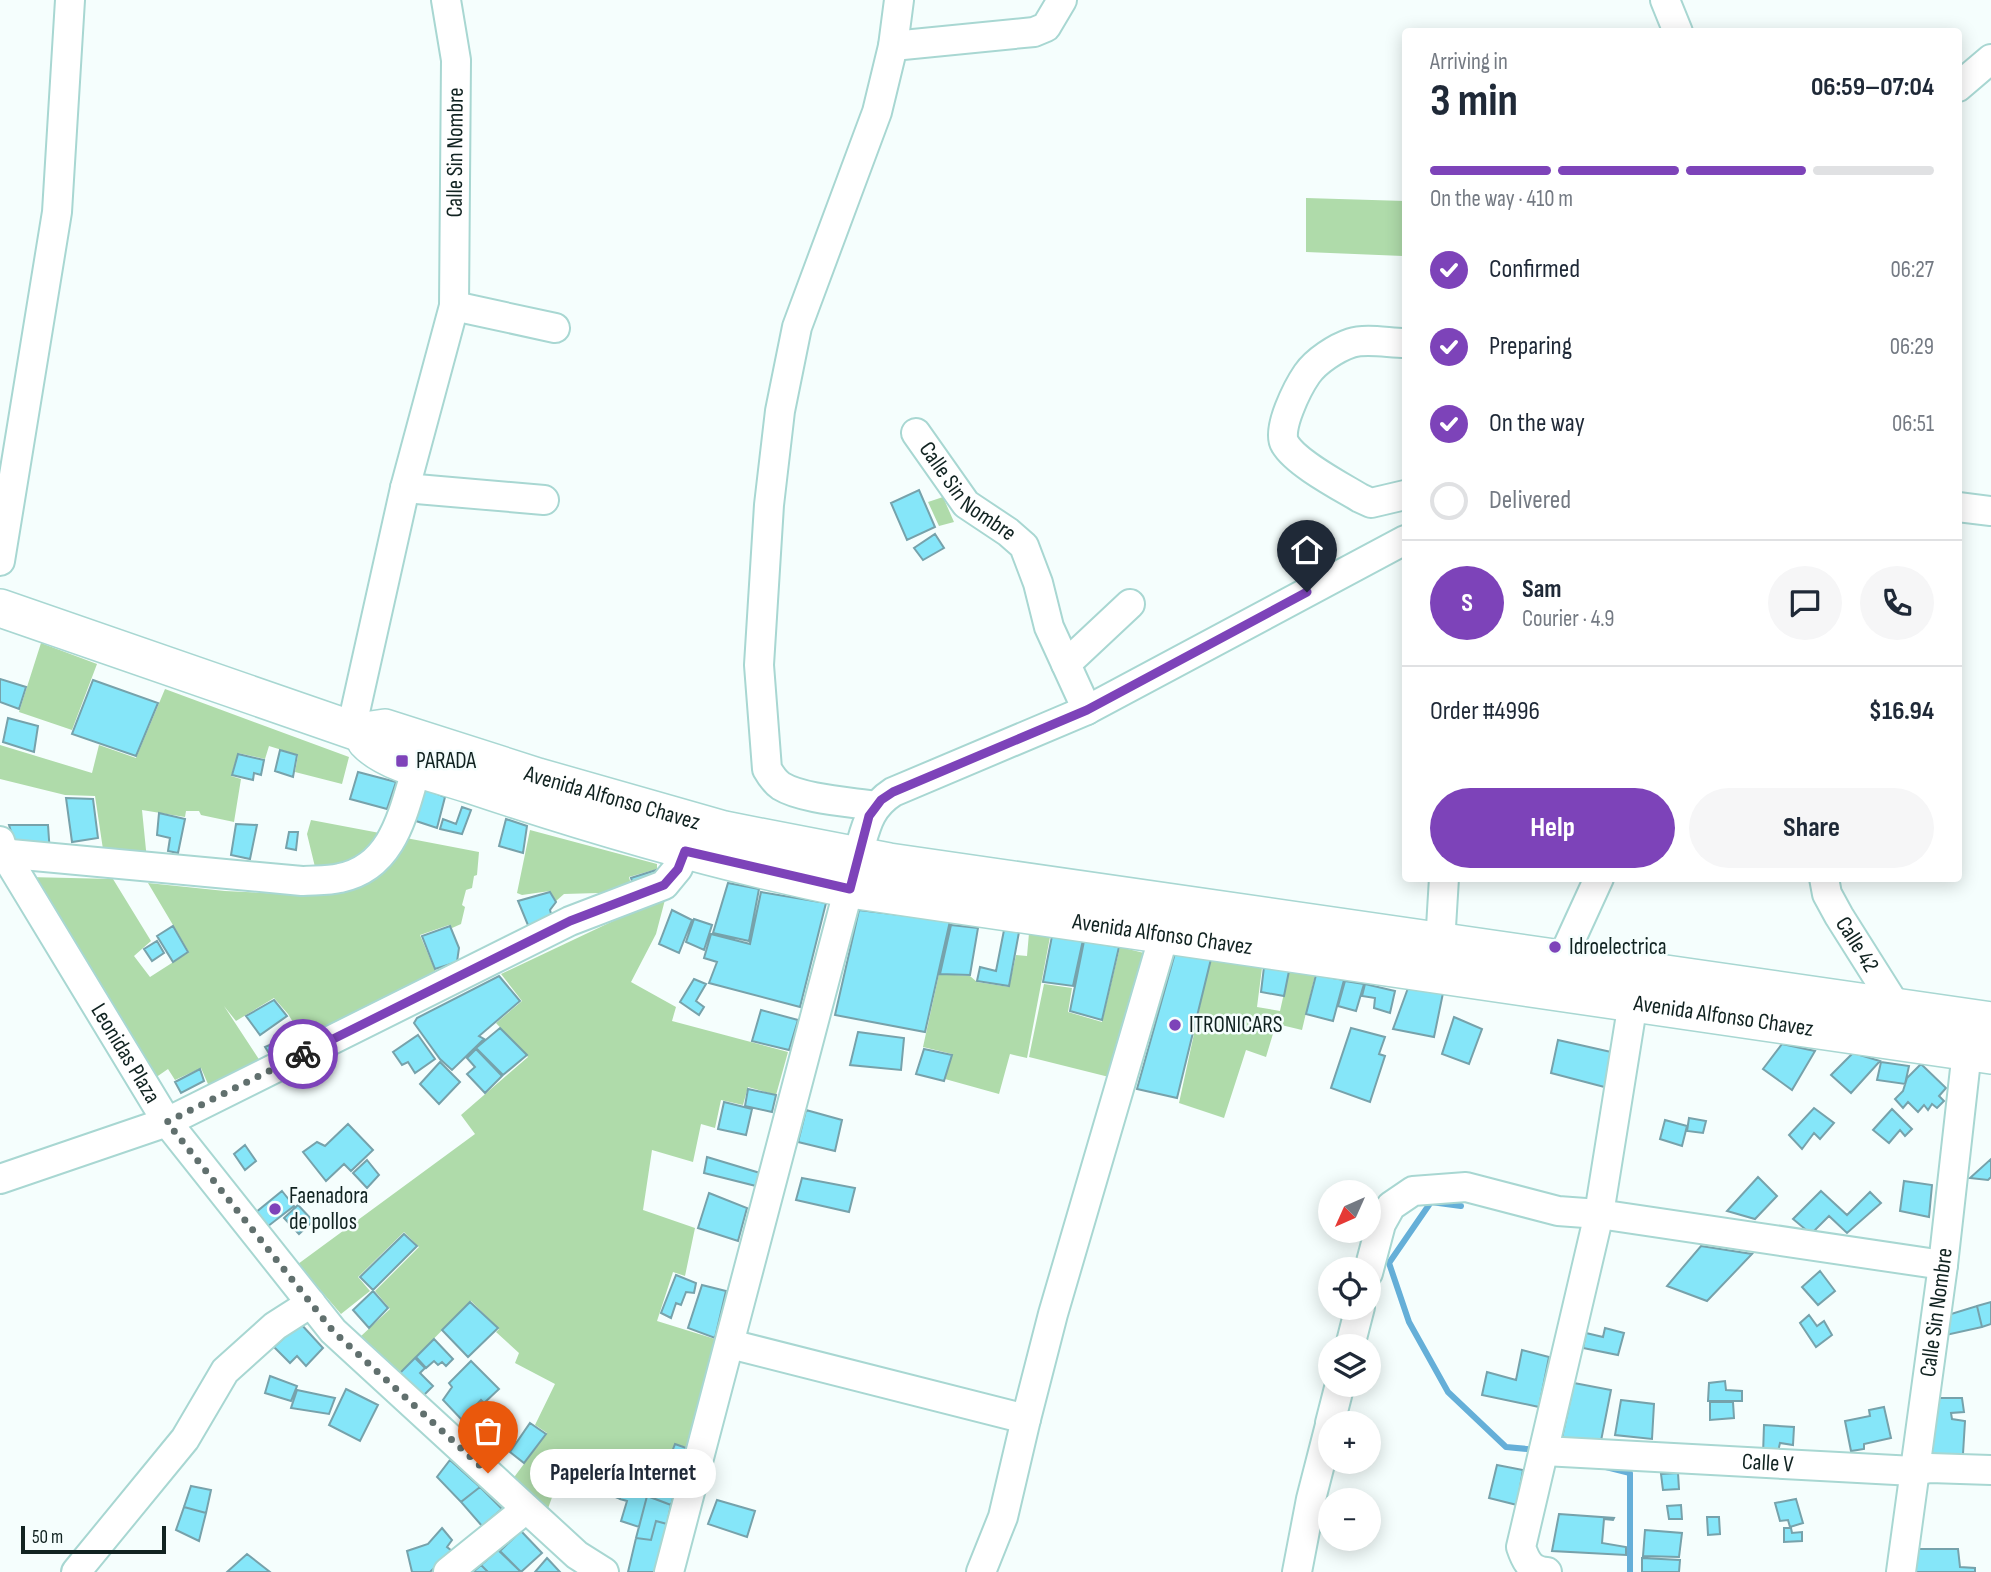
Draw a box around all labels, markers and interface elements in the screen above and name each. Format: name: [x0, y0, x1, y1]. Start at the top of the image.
text: Arriving in: [1430, 48, 1508, 76]
text: 06:59–07:04: [1811, 72, 1934, 103]
text: 3 min: [1430, 74, 1518, 129]
street label: Calle Sin Nombre: [441, 87, 470, 217]
text: On the way · 410 m: [1430, 185, 1573, 213]
icon: check: [1430, 251, 1468, 289]
text: Confirmed: [1489, 254, 1580, 285]
text: 06:27: [1891, 256, 1934, 284]
icon: check: [1430, 328, 1468, 366]
text: Preparing: [1489, 331, 1572, 362]
text: 06:29: [1890, 333, 1934, 361]
icon: check: [1430, 405, 1468, 443]
text: On the way: [1489, 408, 1585, 439]
text: 06:51: [1892, 410, 1934, 438]
street label: Calle Sin Nombre: [913, 436, 1022, 547]
text: Delivered: [1489, 485, 1571, 516]
pin: [1277, 520, 1337, 592]
icon: home: [1288, 531, 1326, 569]
button: chat: [1768, 566, 1842, 640]
button: phone: [1860, 566, 1934, 640]
text: Sam: [1522, 574, 1562, 605]
text: S: [1461, 588, 1473, 619]
text: Courier · 4.9: [1522, 605, 1614, 633]
text: Order #4996: [1430, 696, 1540, 727]
text: $16.94: [1869, 696, 1934, 727]
place label: PARADA: [416, 747, 476, 775]
marker: PARADA: [394, 753, 410, 769]
street label: Avenida Alfonso Chavez: [520, 759, 703, 836]
button: Help: [1430, 788, 1675, 868]
button: Share: [1689, 788, 1934, 868]
street label: Avenida Alfonso Chavez: [1070, 907, 1254, 961]
street label: Calle 42: [1829, 911, 1885, 977]
place label: Idroelectrica: [1569, 933, 1667, 961]
marker: Idroelectrica: [1547, 939, 1563, 955]
street label: Avenida Alfonso Chavez: [1631, 989, 1815, 1043]
street label: Leonidas Plaza: [85, 998, 166, 1108]
place label: ITRONICARS: [1189, 1011, 1283, 1039]
marker: ITRONICARS: [1167, 1017, 1183, 1033]
courier: [268, 1019, 338, 1089]
icon: bike: [284, 1035, 322, 1073]
north arrow: [1318, 1180, 1381, 1242]
map controls: [1318, 1180, 1381, 1551]
place label: Faenadora de pollos: [289, 1182, 368, 1236]
marker: Faenadora de pollos: [267, 1201, 283, 1217]
street label: Calle Sin Nombre: [1914, 1246, 1959, 1379]
button: locate: [1318, 1257, 1381, 1320]
button: layers: [1318, 1334, 1381, 1397]
pin: [458, 1401, 518, 1473]
button: +: [1318, 1411, 1381, 1474]
icon: bag: [469, 1412, 507, 1450]
callout: Papelería Internet: [530, 1448, 716, 1498]
street label: Calle V: [1741, 1448, 1795, 1478]
text: Papelería Internet: [550, 1459, 696, 1487]
button: −: [1318, 1488, 1381, 1551]
scale bar: [21, 1523, 166, 1555]
text: 50 m: [32, 1526, 63, 1549]

